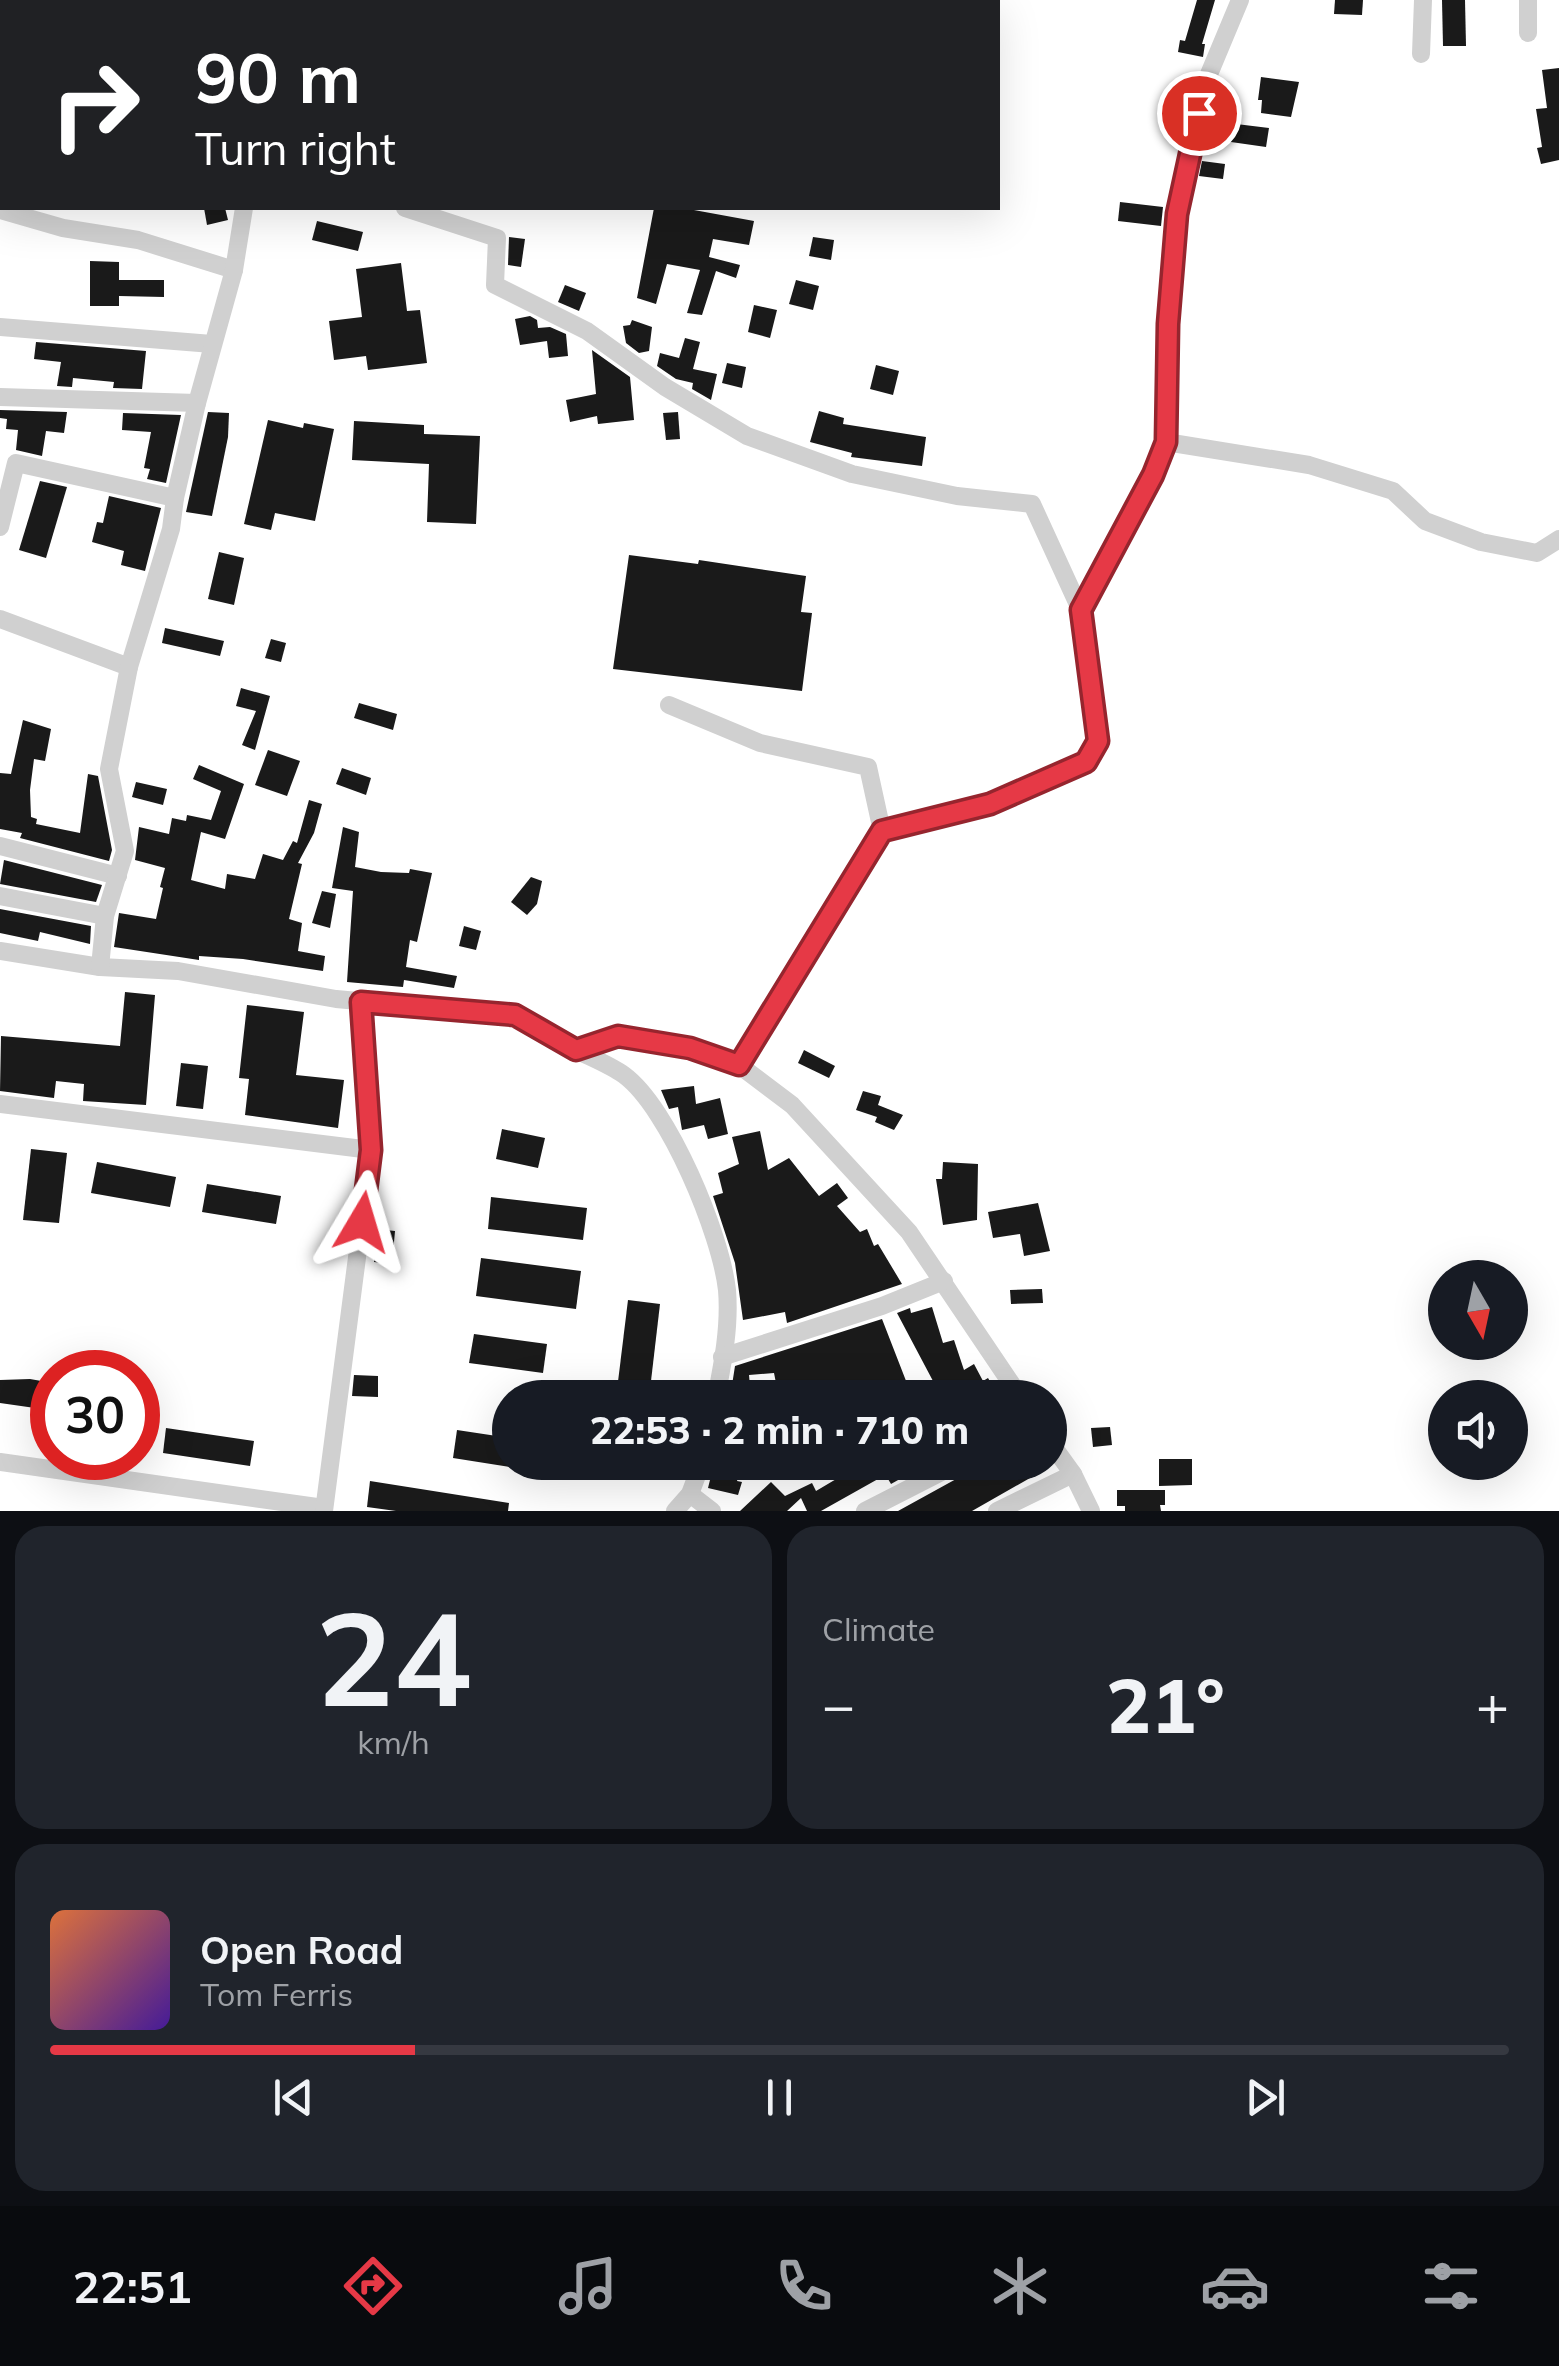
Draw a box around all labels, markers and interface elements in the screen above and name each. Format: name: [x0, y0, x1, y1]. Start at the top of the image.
text: 90 m: [195, 33, 361, 121]
icon: right: [30, 40, 160, 170]
pin: [1157, 71, 1242, 156]
icon: arrive: [1172, 86, 1227, 141]
text: Turn right: [195, 120, 396, 176]
position arrow: [310, 1170, 414, 1274]
north arrow: [1428, 1260, 1528, 1360]
map controls: [1428, 1260, 1528, 1480]
speed limit sign: 30: [30, 1350, 160, 1480]
button: sound: [1428, 1380, 1528, 1480]
text: 22:53 · 2 min · 710 m: [590, 1406, 969, 1454]
text: 24: [315, 1575, 472, 1739]
text: Climate: [822, 1609, 935, 1649]
text: 21°: [1106, 1658, 1225, 1752]
text: −: [822, 1670, 855, 1739]
text: +: [1476, 1670, 1509, 1739]
text: km/h: [357, 1722, 430, 1762]
text: Open Road: [200, 1926, 403, 1974]
text: Tom Ferris: [200, 1974, 353, 2014]
icon: previous: [266, 2070, 321, 2125]
icon: pause: [752, 2070, 807, 2125]
icon: next: [1238, 2070, 1293, 2125]
icon: directions: [338, 2251, 408, 2321]
icon: music: [553, 2251, 623, 2321]
icon: phone: [769, 2251, 839, 2321]
icon: climate: [985, 2251, 1055, 2321]
icon: car: [1200, 2251, 1270, 2321]
icon: filters: [1416, 2251, 1486, 2321]
text: 22:51: [73, 2258, 192, 2314]

